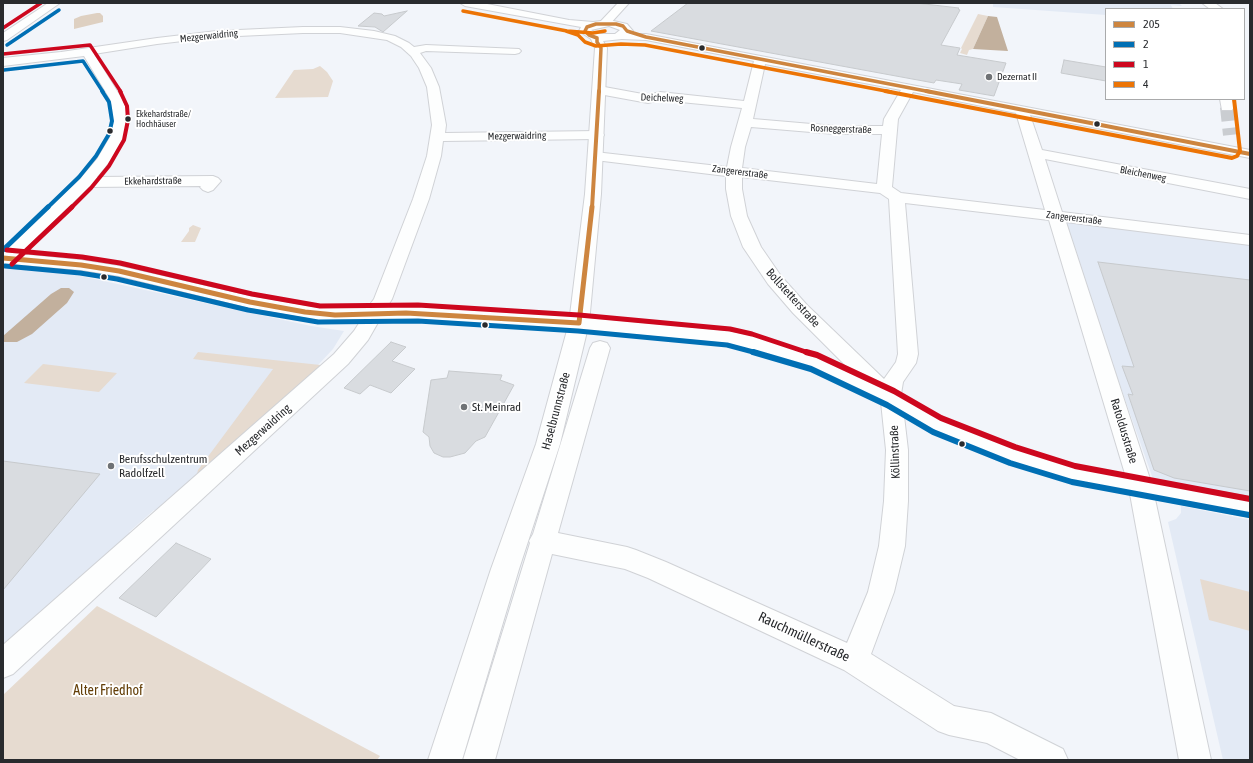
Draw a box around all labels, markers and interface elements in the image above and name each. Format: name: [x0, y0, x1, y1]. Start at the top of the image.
legend: [1105, 8, 1245, 100]
text: 205: [1143, 17, 1160, 31]
street label: Mezgerwaidring: [179, 27, 239, 45]
text: 2: [1143, 37, 1149, 51]
unlabelled marker: [697, 43, 707, 53]
text: 1: [1143, 57, 1149, 71]
place label: Dezernat II: [997, 71, 1037, 83]
marker: Dezernat II: [984, 72, 994, 82]
text: 4: [1143, 77, 1149, 91]
street label: Deichelweg: [640, 91, 684, 105]
place label: Ekkehardstraße/ Hochhäuser: [136, 109, 191, 130]
marker: Ekkehardstraße/ Hochhäuser: [123, 114, 133, 124]
unlabelled marker: [1092, 119, 1102, 129]
street label: Rosneggerstraße: [810, 122, 872, 136]
unlabelled marker: [105, 126, 115, 136]
street label: Mezgerwaidring: [488, 129, 546, 143]
street label: Zangererstraße: [711, 163, 769, 181]
street label: Bleichenweg: [1119, 164, 1167, 184]
street label: Ekkehardstraße: [124, 174, 182, 188]
street label: Zangererstraße: [1045, 209, 1103, 227]
street label: Bollstetterstraße: [763, 266, 823, 330]
unlabelled marker: [99, 272, 109, 282]
unlabelled marker: [480, 320, 490, 330]
street label: Haselbrunnstraße: [539, 371, 573, 451]
street label: Ratoldusstraße: [1107, 397, 1141, 465]
place label: St. Meinrad: [472, 400, 521, 414]
street label: Mezgerwaidring: [232, 401, 294, 459]
marker: St. Meinrad: [459, 402, 469, 412]
street label: Köllinstraße: [887, 425, 903, 479]
unlabelled marker: [957, 439, 967, 449]
place label: Berufsschulzentrum Radolfzell: [119, 452, 207, 480]
marker: Berufsschulzentrum Radolfzell: [106, 461, 116, 471]
street label: Rauchmüllerstraße: [756, 608, 852, 666]
park label: Alter Friedhof: [73, 683, 143, 699]

